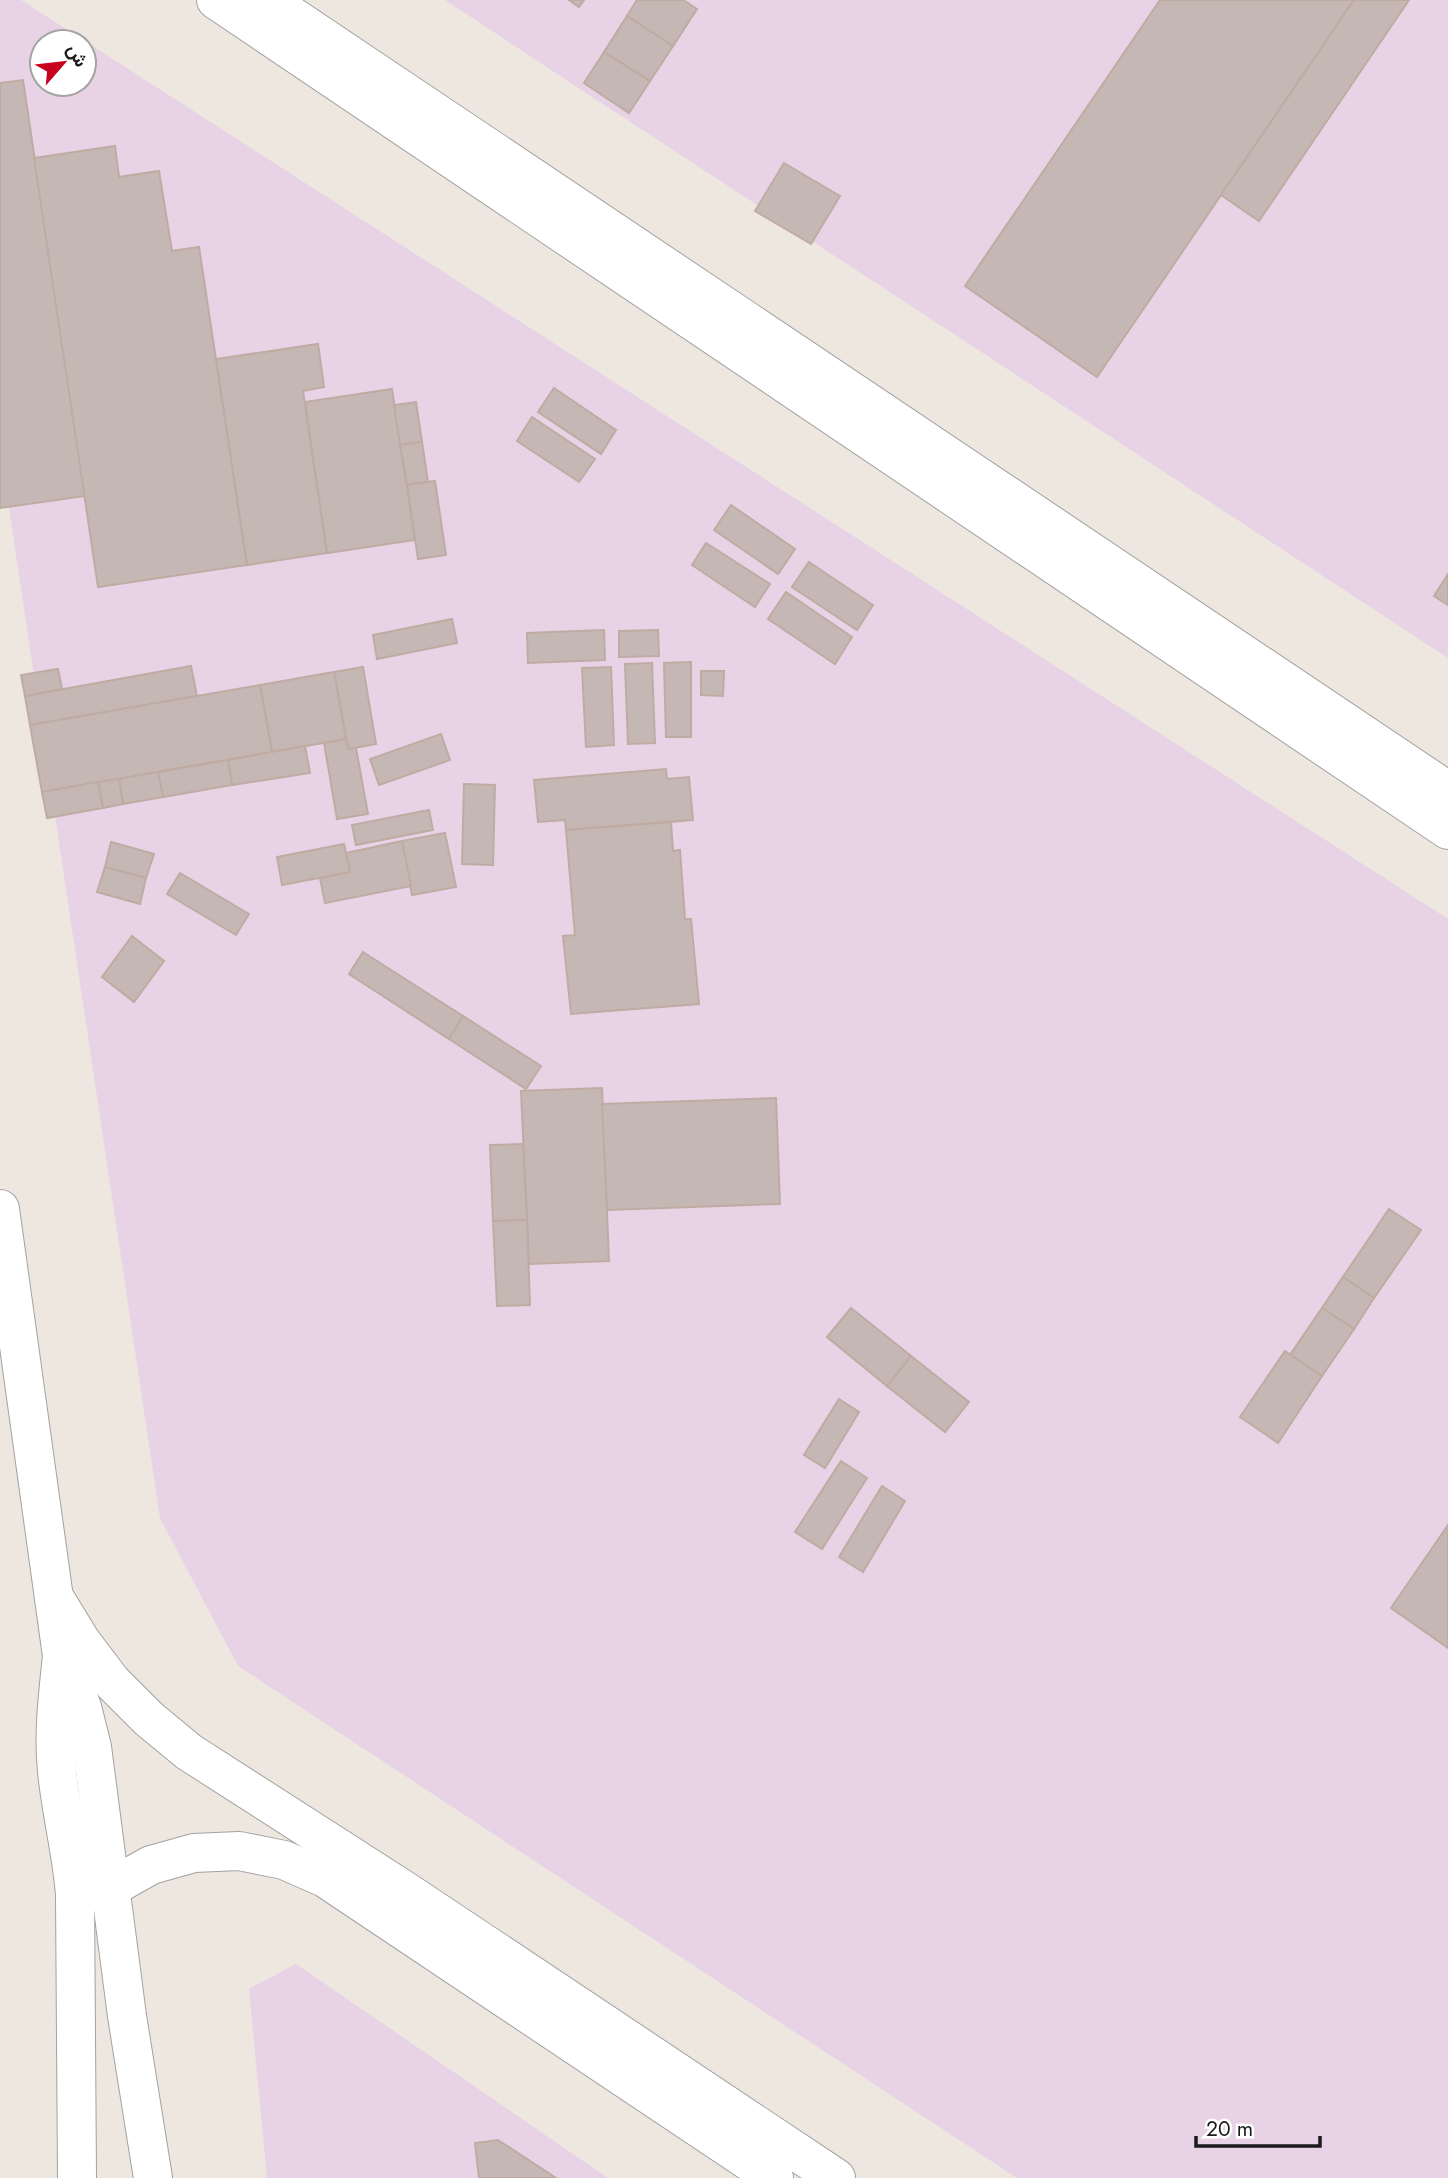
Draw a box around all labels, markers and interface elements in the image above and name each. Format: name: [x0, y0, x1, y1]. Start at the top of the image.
north arrow: [28, 28, 98, 98]
text: ش: [60, 39, 95, 72]
scale bar: [1196, 2104, 1320, 2148]
text: 20 m: [1206, 2114, 1253, 2144]

